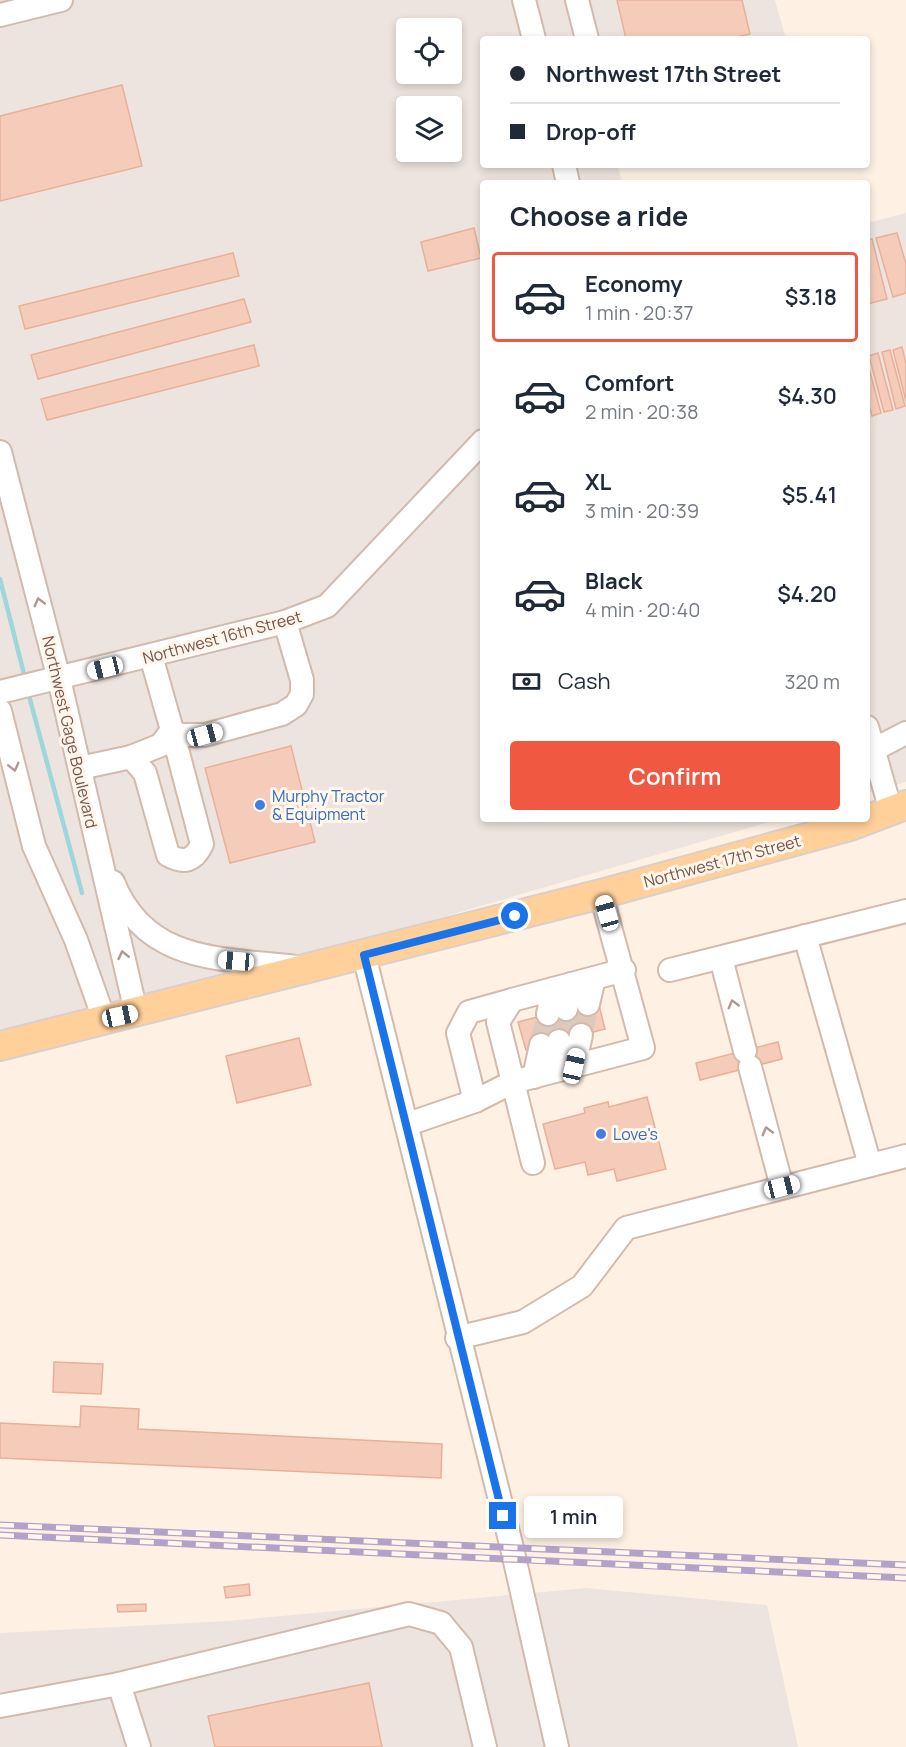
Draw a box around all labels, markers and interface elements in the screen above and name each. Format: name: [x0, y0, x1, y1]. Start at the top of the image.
map controls: [396, 18, 462, 162]
button: locate: [396, 18, 462, 84]
text: Northwest 17th Street: [546, 59, 781, 89]
button: layers: [396, 96, 462, 162]
text: Drop-off: [546, 117, 636, 147]
text: Choose a ride: [510, 197, 688, 234]
text: Economy: [585, 269, 683, 299]
icon: car: [513, 270, 567, 324]
text: $3.18: [785, 282, 837, 312]
text: 1 min · 20:37: [585, 299, 694, 326]
text: Comfort: [585, 368, 674, 398]
icon: car: [513, 369, 567, 423]
text: $4.30: [778, 381, 837, 411]
text: 2 min · 20:38: [585, 398, 699, 425]
text: XL: [585, 467, 611, 497]
icon: car: [513, 468, 567, 522]
text: $5.41: [782, 480, 837, 510]
text: 3 min · 20:39: [585, 497, 699, 524]
text: Black: [585, 566, 642, 596]
icon: car: [513, 567, 567, 621]
text: $4.20: [777, 579, 837, 609]
text: 4 min · 20:40: [585, 596, 700, 623]
one-way arrow: [34, 597, 47, 607]
street label: Northwest 16th Street: [140, 605, 304, 669]
street label: Northwest Gage Boulevard: [37, 634, 103, 830]
car: [85, 655, 125, 681]
icon: cash: [510, 665, 543, 698]
text: Cash: [558, 666, 611, 696]
text: 320 m: [784, 668, 840, 695]
car: [185, 722, 225, 748]
button: Confirm: [510, 741, 840, 810]
one-way arrow: [7, 762, 20, 772]
place label: Murphy Tractor & Equipment: [272, 785, 385, 825]
marker: Murphy Tractor & Equipment: [253, 798, 267, 812]
street label: Northwest 17th Street: [641, 829, 803, 893]
car: [593, 893, 621, 933]
route start: [501, 902, 528, 929]
car: [217, 950, 255, 972]
one-way arrow: [117, 951, 130, 961]
one-way arrow: [728, 999, 740, 1010]
car: [101, 1003, 139, 1029]
car: [561, 1046, 587, 1086]
place label: Love's: [613, 1123, 658, 1145]
one-way arrow: [761, 1126, 774, 1136]
marker: Love's: [594, 1127, 608, 1141]
car: [762, 1174, 802, 1200]
callout: 1 min: [524, 1495, 623, 1537]
route end: [489, 1502, 516, 1529]
text: 1 min: [550, 1503, 597, 1530]

